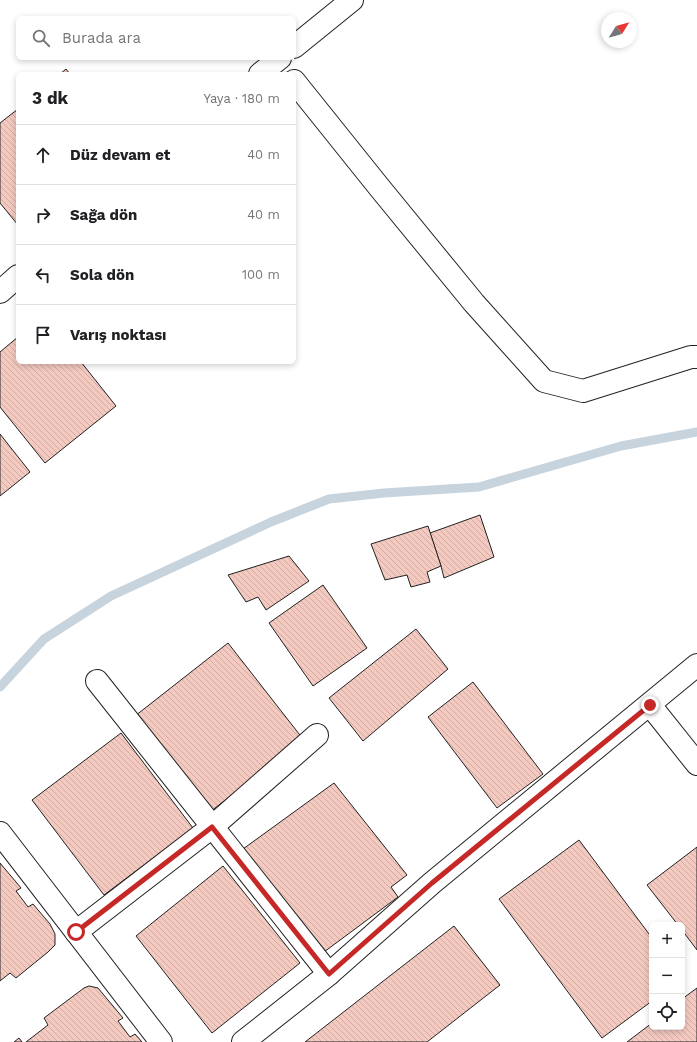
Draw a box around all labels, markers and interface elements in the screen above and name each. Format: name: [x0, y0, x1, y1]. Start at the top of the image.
north arrow: [601, 12, 637, 48]
search box: [16, 16, 296, 60]
icon: search: [30, 27, 52, 49]
text: Burada ara: [62, 29, 141, 47]
text: 3 dk: [32, 88, 68, 108]
text: Yaya · 180 m: [204, 91, 280, 106]
icon: ahead: [32, 144, 54, 166]
text: Düz devam et: [70, 146, 170, 164]
text: 40 m: [247, 147, 280, 162]
icon: right: [32, 204, 54, 226]
text: Sağa dön: [70, 206, 137, 224]
text: 40 m: [247, 207, 280, 222]
icon: left: [32, 264, 54, 286]
text: Sola dön: [70, 266, 134, 284]
text: 100 m: [242, 267, 280, 282]
icon: arrive: [32, 324, 54, 346]
text: Varış noktası: [70, 326, 167, 344]
route end: [641, 696, 659, 714]
map controls: [649, 922, 685, 1030]
button: +: [649, 922, 685, 958]
route start: [67, 923, 85, 941]
button: −: [649, 958, 685, 994]
button: locate: [649, 994, 685, 1030]

